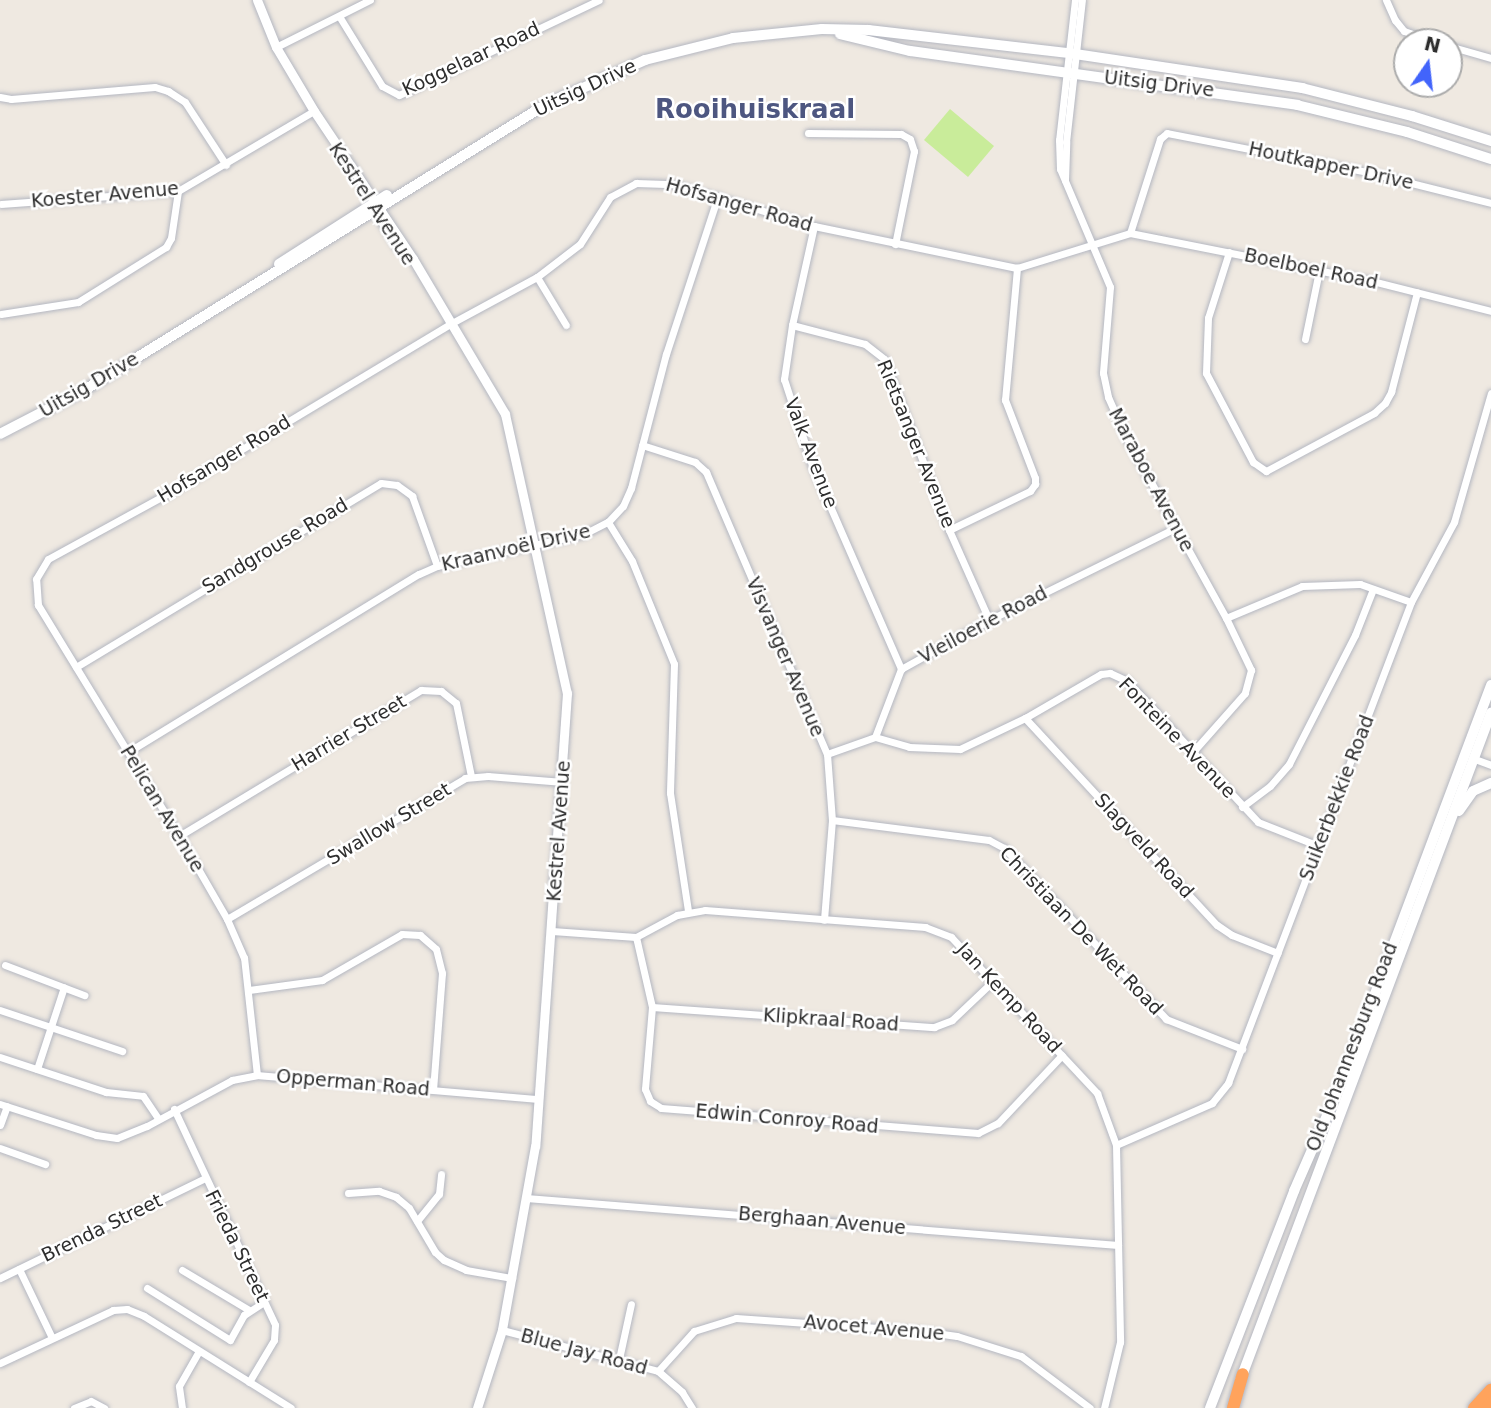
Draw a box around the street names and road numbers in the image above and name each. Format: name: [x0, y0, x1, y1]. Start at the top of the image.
street label: Koggelaar Road: [399, 17, 543, 101]
street label: Uitsig Drive: [530, 54, 640, 122]
street label: Uitsig Drive: [1103, 66, 1215, 102]
street label: Houtkapper Drive: [1246, 137, 1416, 195]
street label: Kestrel Avenue: [324, 138, 420, 270]
street label: Hofsanger Road: [663, 173, 815, 237]
street label: Koester Avenue: [30, 177, 180, 213]
street label: Boelboel Road: [1242, 244, 1380, 294]
street label: Uitsig Drive: [35, 347, 143, 423]
street label: Rietsanger Avenue: [872, 357, 960, 531]
street label: Valk Avenue: [780, 395, 842, 511]
street label: Maraboe Avenue: [1103, 404, 1199, 556]
street label: Hofsanger Road: [153, 410, 295, 508]
street label: Sandgrouse Road: [198, 493, 352, 599]
street label: Kraanvoël Drive: [439, 520, 593, 576]
street label: Visvanger Avenue: [741, 574, 829, 740]
street label: Vleiloerie Road: [915, 582, 1051, 668]
street label: Fonteine Avenue: [1114, 673, 1240, 803]
street label: Harrier Street: [288, 690, 410, 776]
street label: Suikerbekkie Road: [1295, 712, 1379, 884]
street label: Pelican Avenue: [115, 742, 209, 876]
street label: Kestrel Avenue: [543, 760, 575, 902]
street label: Swallow Street: [323, 778, 455, 870]
street label: Slagveld Road: [1090, 789, 1198, 903]
street label: Christiaan De Wet Road: [995, 842, 1167, 1020]
street label: Jan Kemp Road: [952, 938, 1066, 1058]
street label: Old Johannesburg Road: [1302, 939, 1402, 1155]
street label: Klipkraal Road: [762, 1004, 900, 1036]
street label: Opperman Road: [275, 1065, 431, 1101]
street label: Edwin Conroy Road: [694, 1100, 880, 1138]
street label: Frieda Street: [200, 1186, 274, 1306]
street label: Brenda Street: [38, 1189, 166, 1267]
street label: Berghaan Avenue: [737, 1202, 907, 1240]
street label: Avocet Avenue: [803, 1311, 945, 1345]
street label: Blue Jay Road: [518, 1324, 650, 1380]

